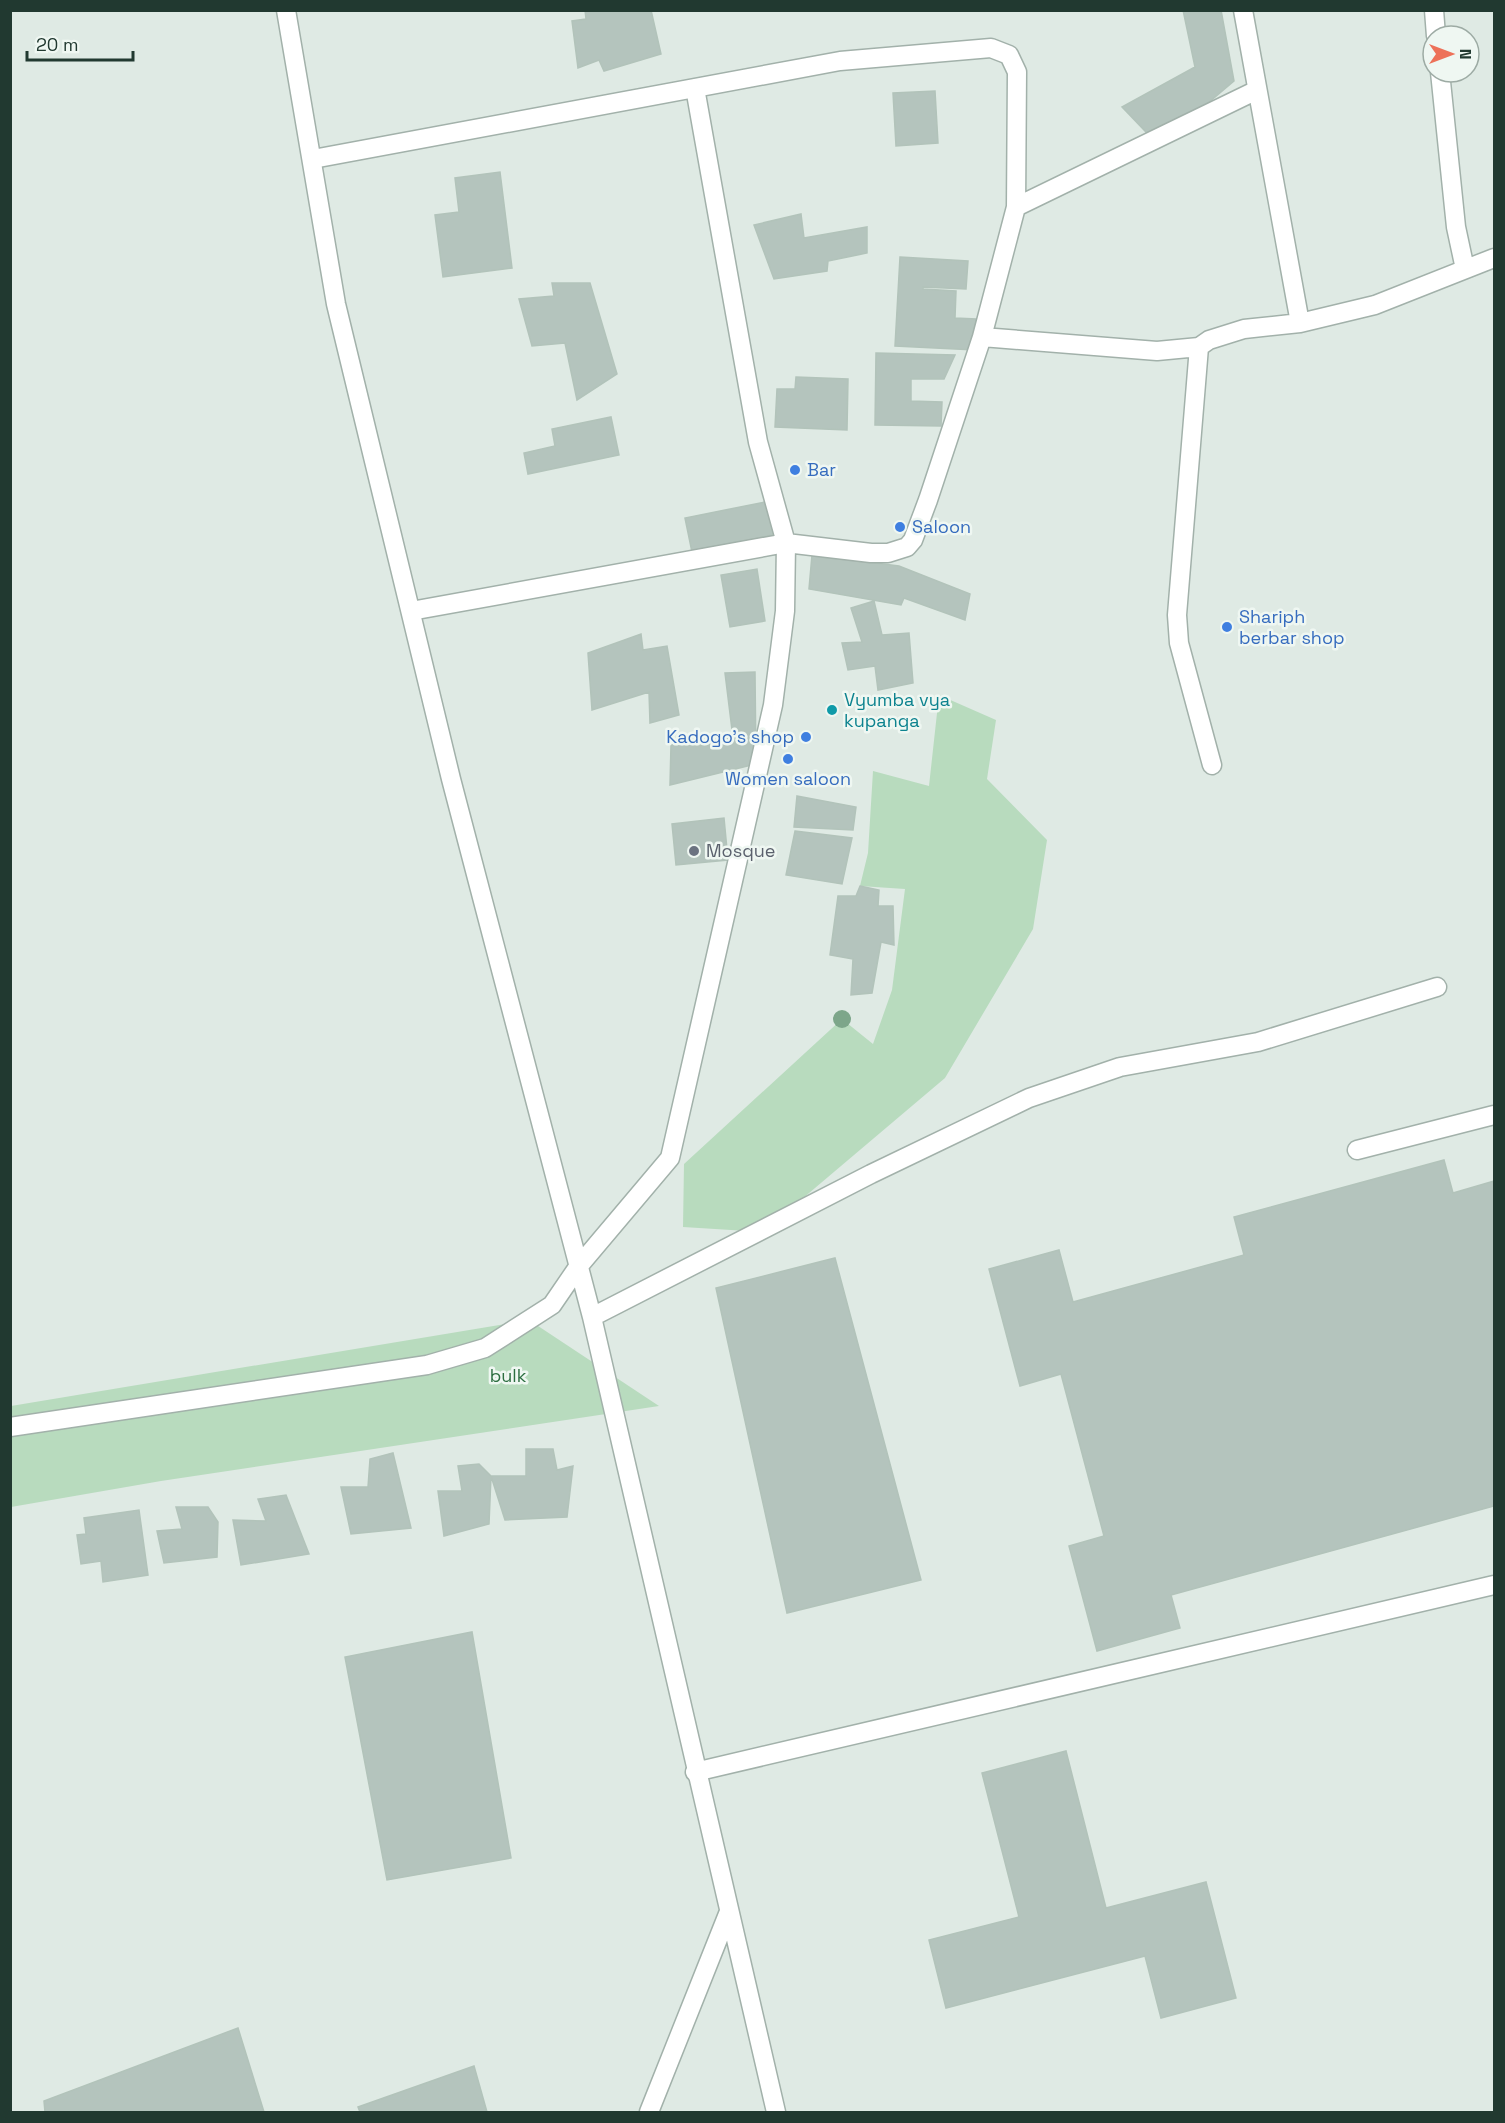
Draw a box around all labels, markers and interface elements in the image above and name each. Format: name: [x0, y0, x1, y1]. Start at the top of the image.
scale bar: [27, 24, 134, 62]
north arrow: [1421, 24, 1481, 84]
text: 20 m: [36, 33, 79, 56]
text: N: [1455, 49, 1476, 59]
place label: Bar: [807, 458, 836, 481]
marker: Bar: [788, 463, 802, 477]
place label: Saloon: [912, 515, 971, 538]
marker: Saloon: [893, 520, 907, 534]
place label: Shariph berbar shop: [1239, 605, 1345, 649]
marker: Shariph berbar shop: [1220, 620, 1234, 634]
place label: Vyumba vya kupanga: [844, 688, 950, 732]
marker: Vyumba vya kupanga: [825, 703, 839, 717]
place label: Kadogo's shop: [666, 725, 794, 748]
marker: Kadogo's shop: [799, 730, 813, 744]
marker: Women saloon: [781, 752, 795, 766]
place label: Women saloon: [725, 767, 851, 790]
place label: Mosque: [706, 839, 775, 862]
marker: Mosque: [687, 844, 701, 858]
park label: bulk: [490, 1364, 527, 1387]

